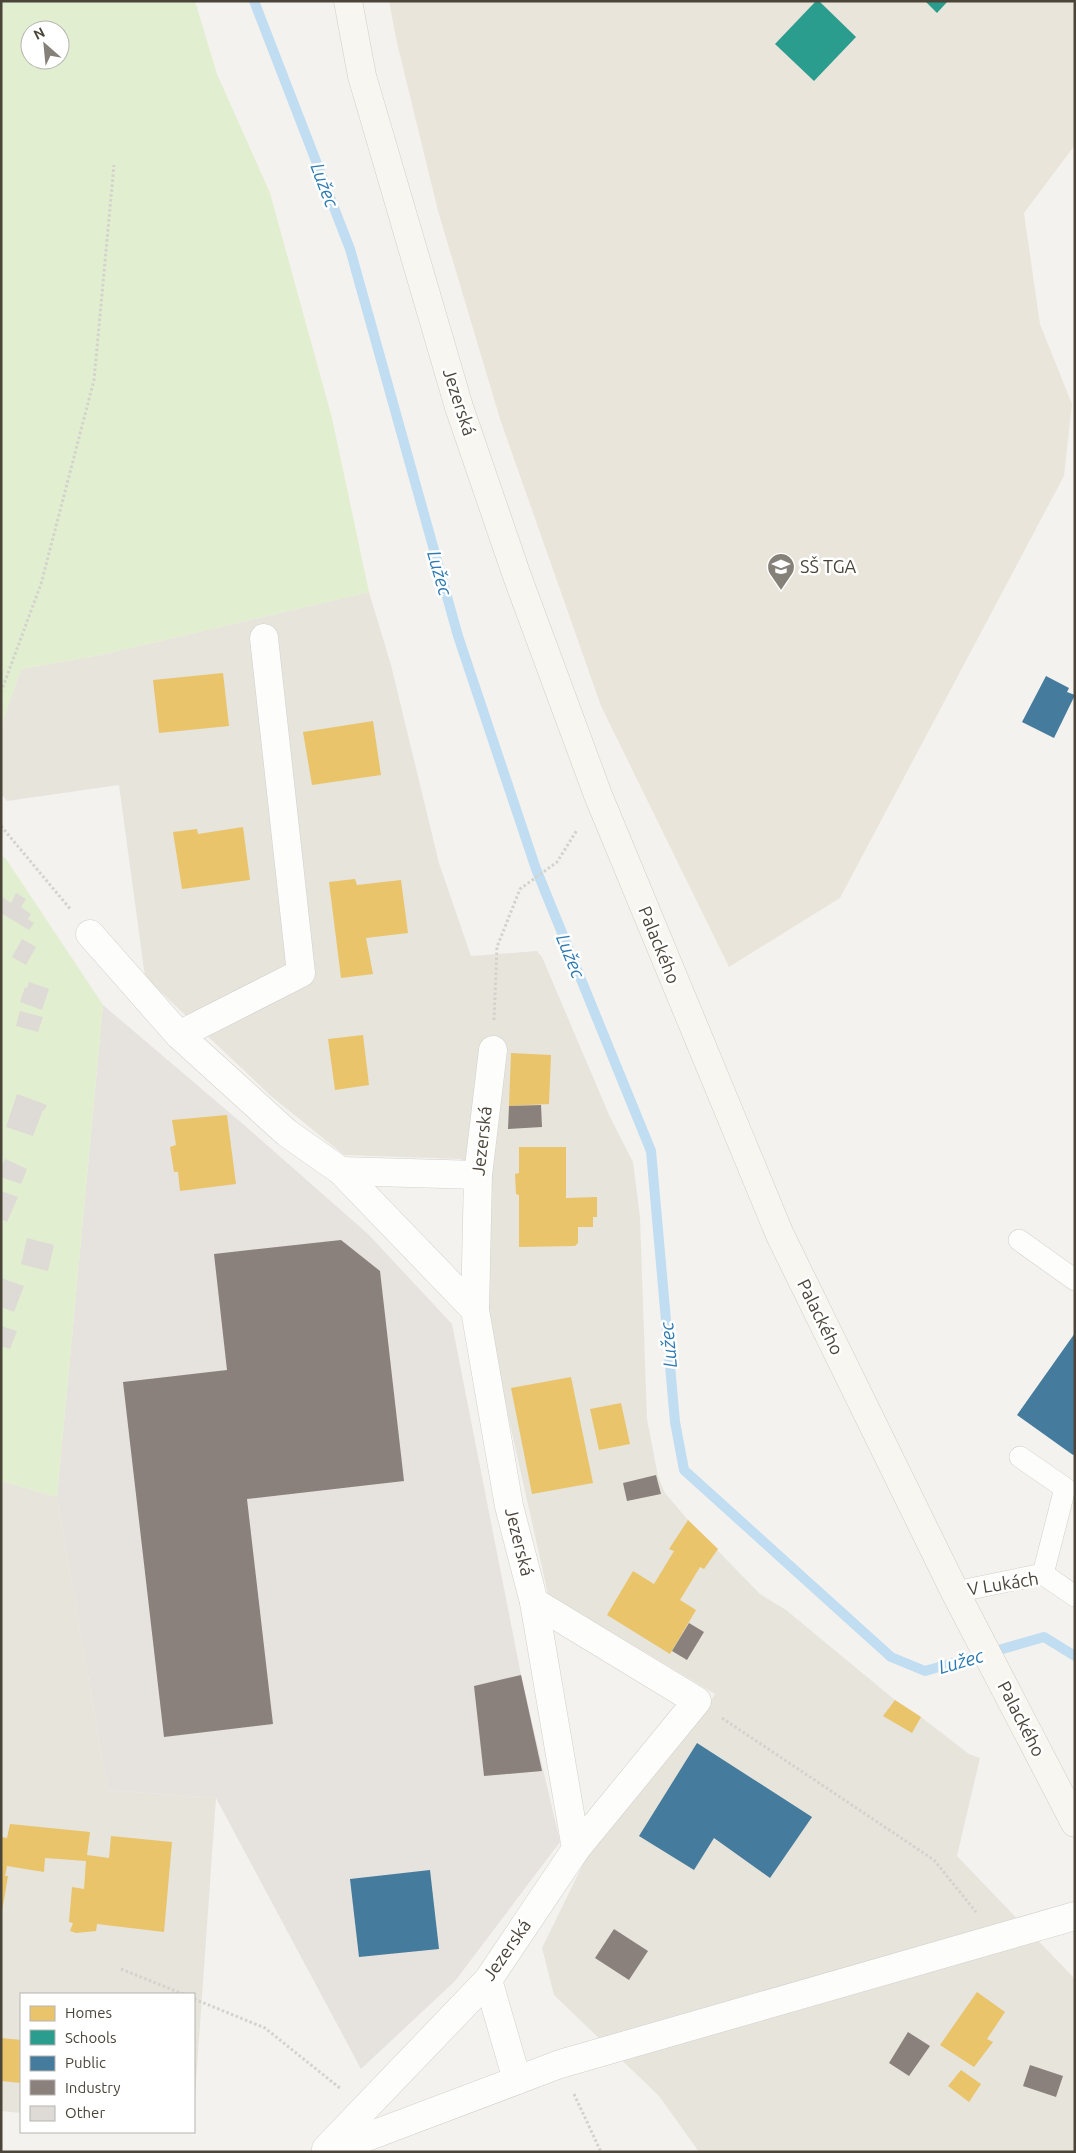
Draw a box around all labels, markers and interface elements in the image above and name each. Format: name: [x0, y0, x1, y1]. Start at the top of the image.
north arrow: [20, 20, 70, 70]
text: N: [31, 24, 47, 43]
water label: Lužec: [306, 160, 344, 211]
street label: Jezerská: [440, 365, 480, 438]
water label: Lužec: [423, 548, 457, 598]
school or university icon: SŠ TGA: [766, 552, 796, 591]
place label: SŠ TGA: [800, 555, 857, 576]
street label: Palackého: [635, 903, 685, 986]
water label: Lužec: [552, 930, 590, 982]
street label: Jezerská: [467, 1105, 495, 1177]
street label: Palackého: [794, 1275, 848, 1358]
water label: Lužec: [655, 1321, 681, 1369]
street label: Jezerská: [502, 1505, 538, 1578]
street label: V Lukách: [966, 1568, 1040, 1599]
water label: Lužec: [936, 1644, 986, 1678]
street label: Palackého: [994, 1678, 1049, 1760]
street label: Jezerská: [478, 1915, 534, 1984]
legend: [20, 1993, 195, 2133]
text: Homes: [65, 2004, 112, 2021]
text: Schools: [65, 2029, 116, 2046]
text: Public: [65, 2054, 106, 2071]
text: Industry: [65, 2079, 120, 2096]
text: Other: [65, 2104, 105, 2121]

